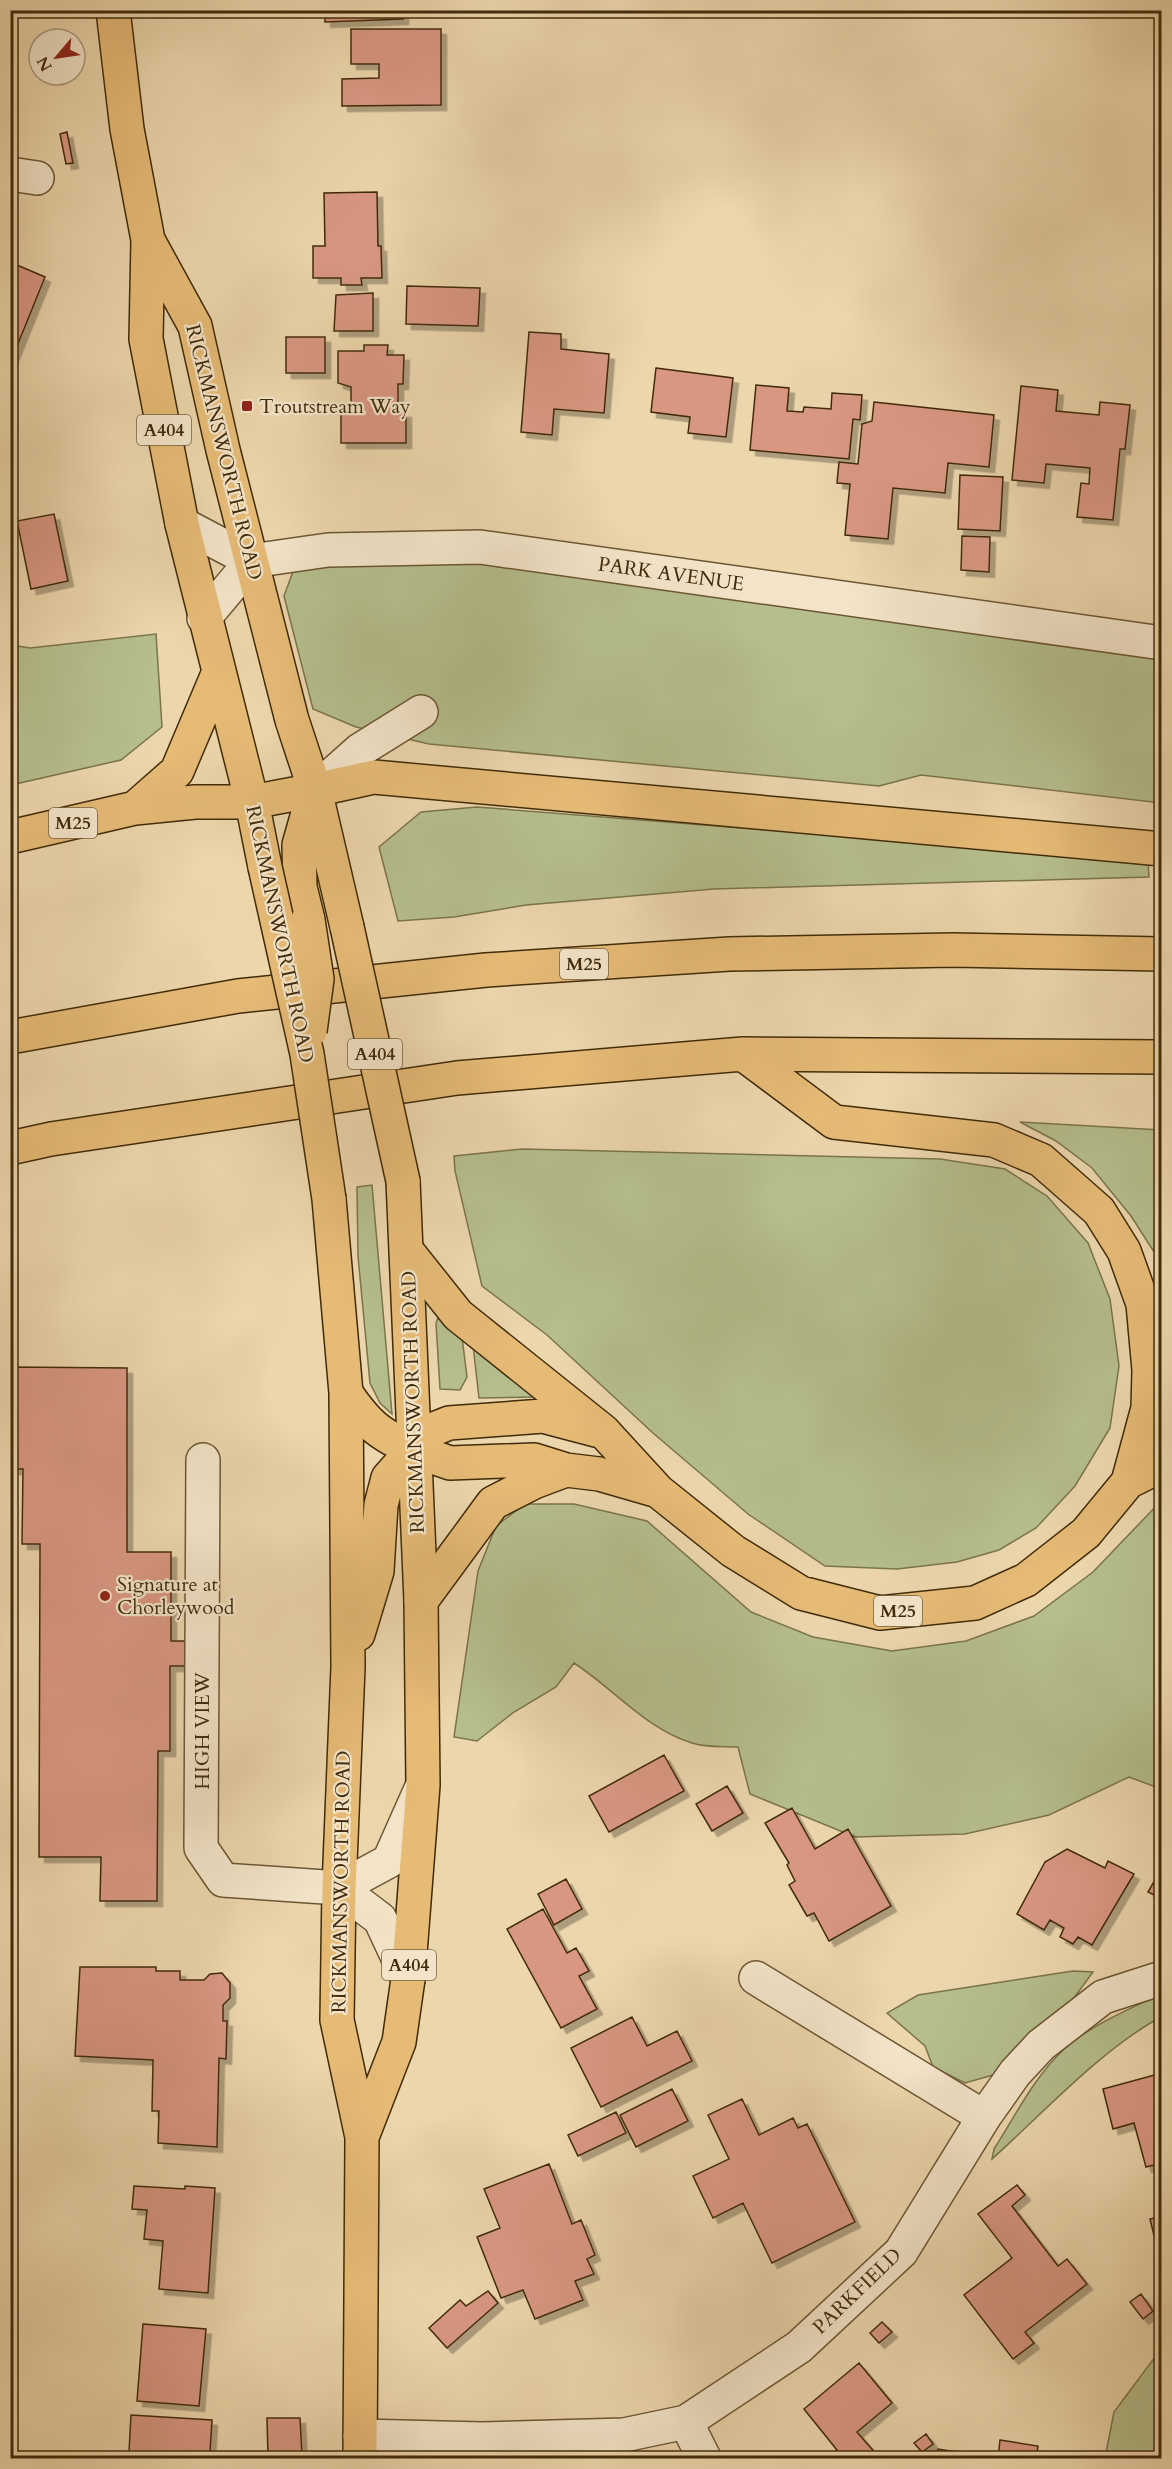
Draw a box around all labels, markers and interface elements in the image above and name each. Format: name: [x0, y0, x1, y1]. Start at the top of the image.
north arrow: [27, 27, 87, 87]
text: N: [32, 52, 58, 75]
street label: RICKMANSWORTH ROAD: [179, 321, 269, 583]
place label: Troutstream Way: [259, 393, 411, 420]
marker: Troutstream Way: [240, 399, 254, 413]
road number: A404: [137, 415, 191, 445]
street label: PARK AVENUE: [596, 550, 746, 598]
street label: RICKMANSWORTH ROAD: [239, 803, 321, 1065]
road number: M25: [49, 808, 97, 838]
road number: M25: [560, 949, 608, 979]
road number: A404: [348, 1039, 402, 1069]
street label: RICKMANSWORTH ROAD: [395, 1270, 431, 1534]
place label: Signature at Chorleywood: [117, 1571, 235, 1621]
marker: Signature at Chorleywood: [98, 1589, 112, 1603]
road number: M25: [874, 1596, 922, 1626]
street label: HIGH VIEW: [189, 1671, 216, 1790]
street label: RICKMANSWORTH ROAD: [325, 1750, 357, 2014]
road number: A404: [382, 1950, 436, 1980]
street label: PARKFIELD: [807, 2242, 907, 2340]

